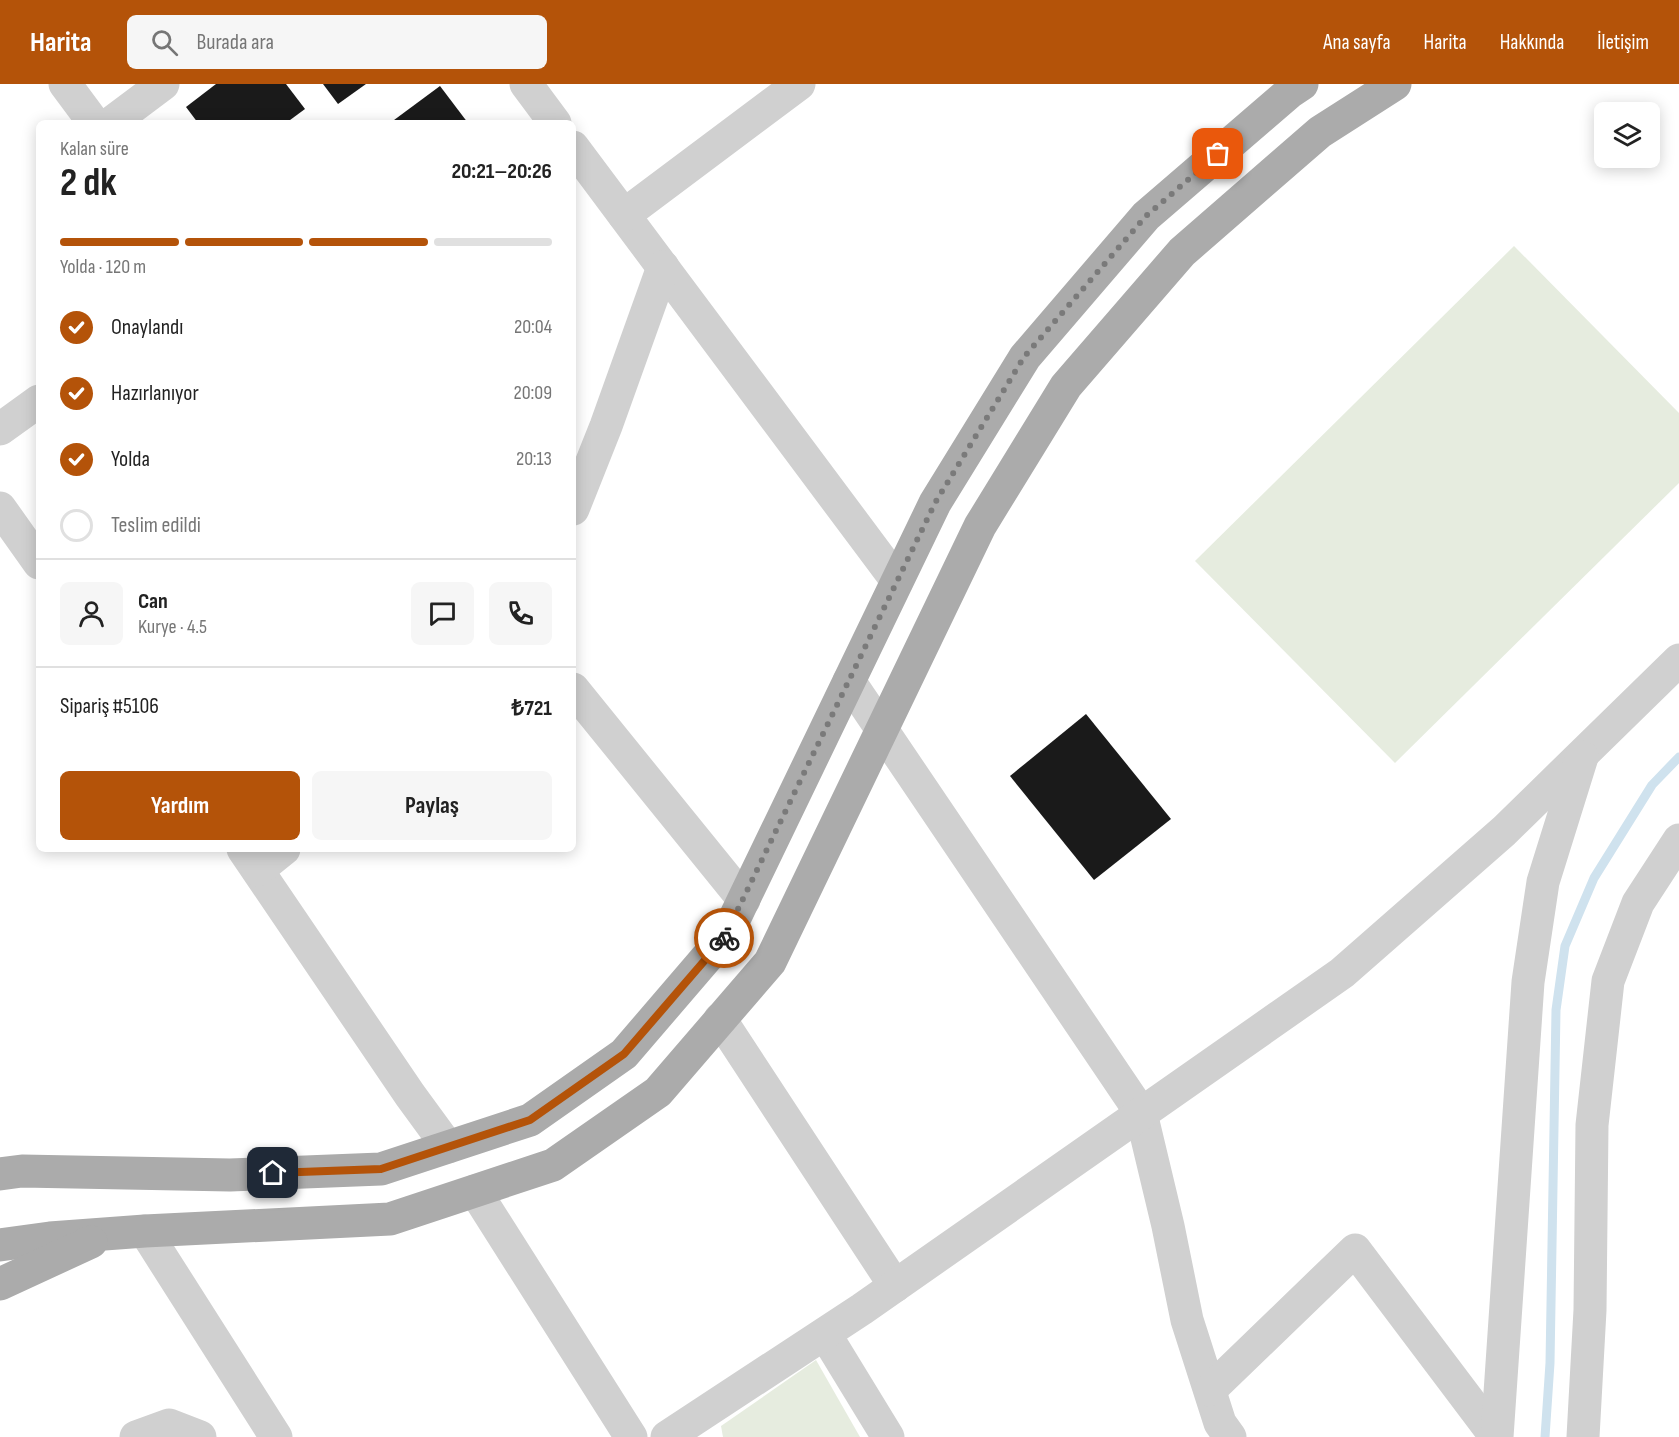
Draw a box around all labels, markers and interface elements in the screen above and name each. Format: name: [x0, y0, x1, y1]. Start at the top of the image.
search box: [127, 15, 547, 69]
text: Harita: [30, 26, 91, 59]
icon: search: [148, 26, 181, 59]
text: Burada ara: [196, 29, 274, 56]
text: Ana sayfa: [1323, 30, 1391, 55]
text: Harita: [1424, 30, 1467, 55]
text: Hakkında: [1500, 30, 1564, 55]
text: İletişim: [1597, 30, 1649, 55]
map controls: [1594, 102, 1660, 168]
button: layers: [1594, 102, 1660, 168]
pin: [1192, 128, 1243, 179]
text: Kalan süre: [60, 137, 129, 161]
icon: bag: [1201, 137, 1234, 170]
text: 20:21–20:26: [451, 158, 552, 185]
text: 2 dk: [60, 160, 117, 207]
text: Yolda · 120 m: [60, 255, 146, 279]
icon: check: [60, 311, 93, 344]
text: Onaylandı: [111, 314, 183, 341]
text: 20:04: [514, 315, 552, 339]
icon: check: [60, 377, 93, 410]
text: Hazırlanıyor: [111, 380, 199, 407]
text: 20:09: [514, 381, 552, 405]
icon: check: [60, 443, 93, 476]
text: Yolda: [111, 446, 150, 473]
text: 20:13: [516, 447, 552, 471]
text: Teslim edildi: [111, 512, 201, 539]
button: person: [60, 582, 123, 645]
button: chat: [411, 582, 474, 645]
button: phone: [489, 582, 552, 645]
text: Can: [138, 588, 168, 615]
text: Kurye · 4.5: [138, 615, 207, 639]
text: Sipariş #5106: [60, 693, 159, 720]
text: ₺721: [512, 695, 552, 722]
button: Yardım: [60, 771, 300, 840]
button: Paylaş: [312, 771, 552, 840]
courier: [694, 908, 754, 968]
icon: bike: [708, 922, 741, 955]
pin: [247, 1147, 298, 1198]
icon: home: [256, 1156, 289, 1189]

